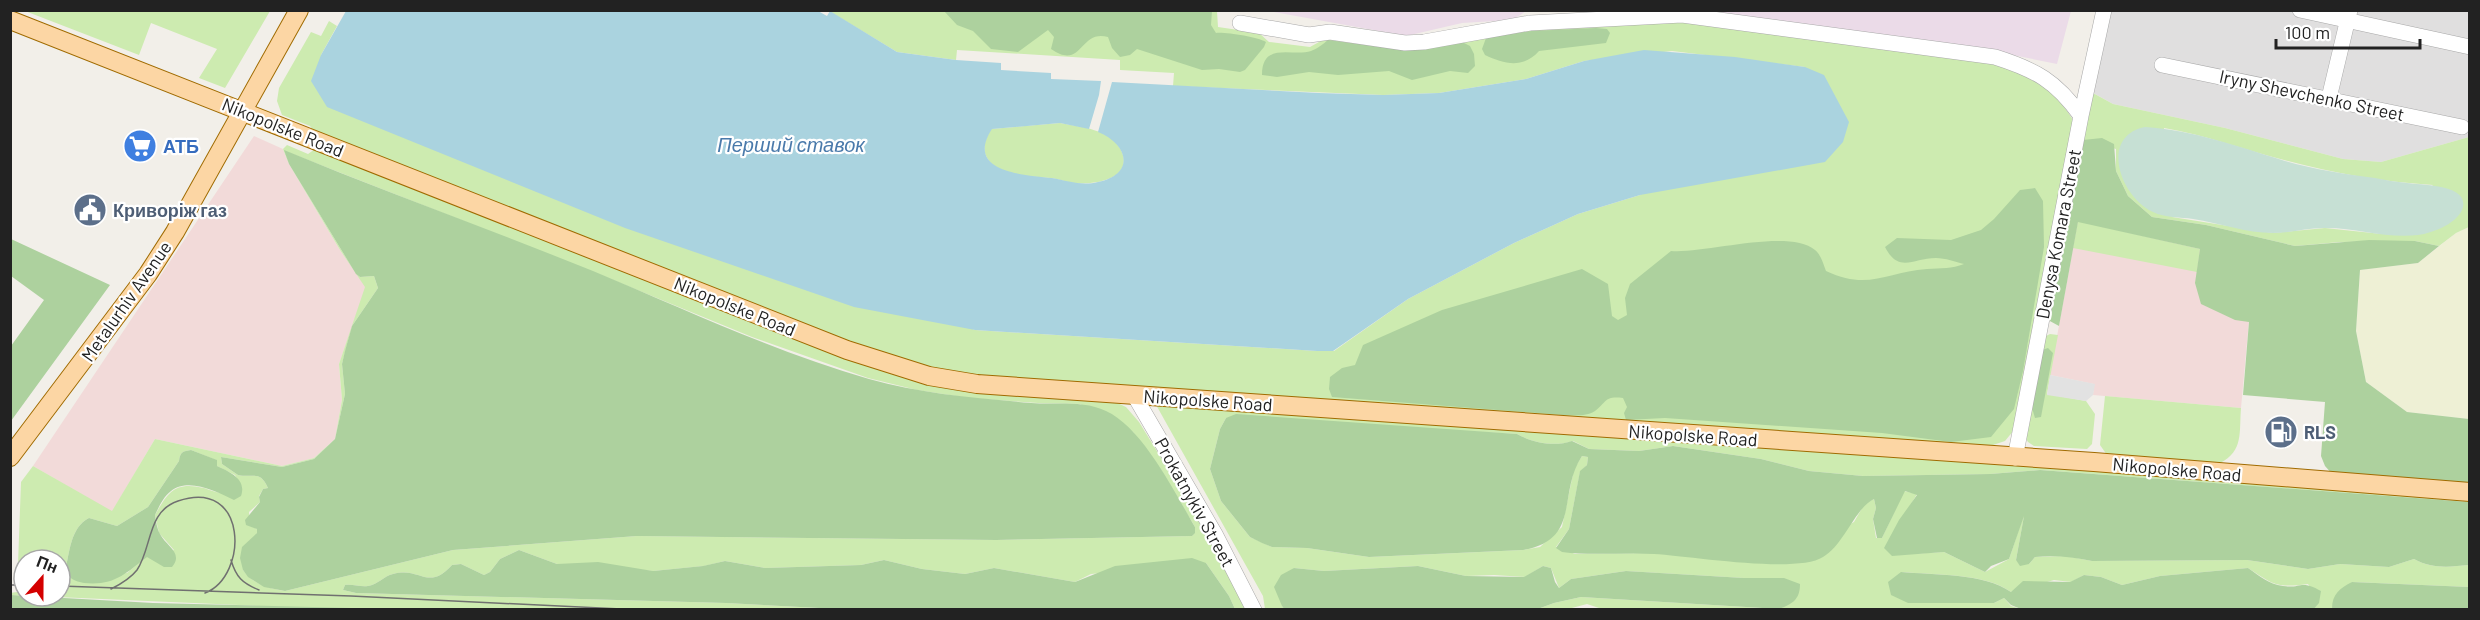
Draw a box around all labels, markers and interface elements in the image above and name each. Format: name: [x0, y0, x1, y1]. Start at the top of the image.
scale bar: [2276, 12, 2420, 50]
text: 100 m: [2285, 21, 2330, 43]
street label: Iryny Shevchenko Street: [2217, 65, 2407, 125]
street label: Nikopolske Road: [219, 93, 347, 161]
supermarket icon: АТБ: [122, 128, 158, 164]
water label: Перший ставок: [717, 132, 866, 156]
place label: АТБ: [163, 135, 199, 157]
street label: Denysa Komara Street: [2031, 147, 2085, 321]
public building icon: Криворіж газ: [72, 192, 108, 228]
place label: Криворіж газ: [113, 199, 227, 221]
street label: Metalurhiv Avenue: [76, 236, 176, 366]
street label: Nikopolske Road: [671, 272, 799, 340]
street label: Nikopolske Road: [1143, 385, 1273, 415]
fuel station icon: RLS: [2263, 414, 2299, 450]
street label: Nikopolske Road: [1628, 420, 1758, 450]
place label: RLS: [2304, 421, 2336, 443]
street label: Prokatnykiv Street: [1150, 434, 1240, 570]
street label: Nikopolske Road: [2112, 452, 2242, 486]
north arrow: [12, 548, 72, 608]
text: Пн: [34, 551, 61, 576]

